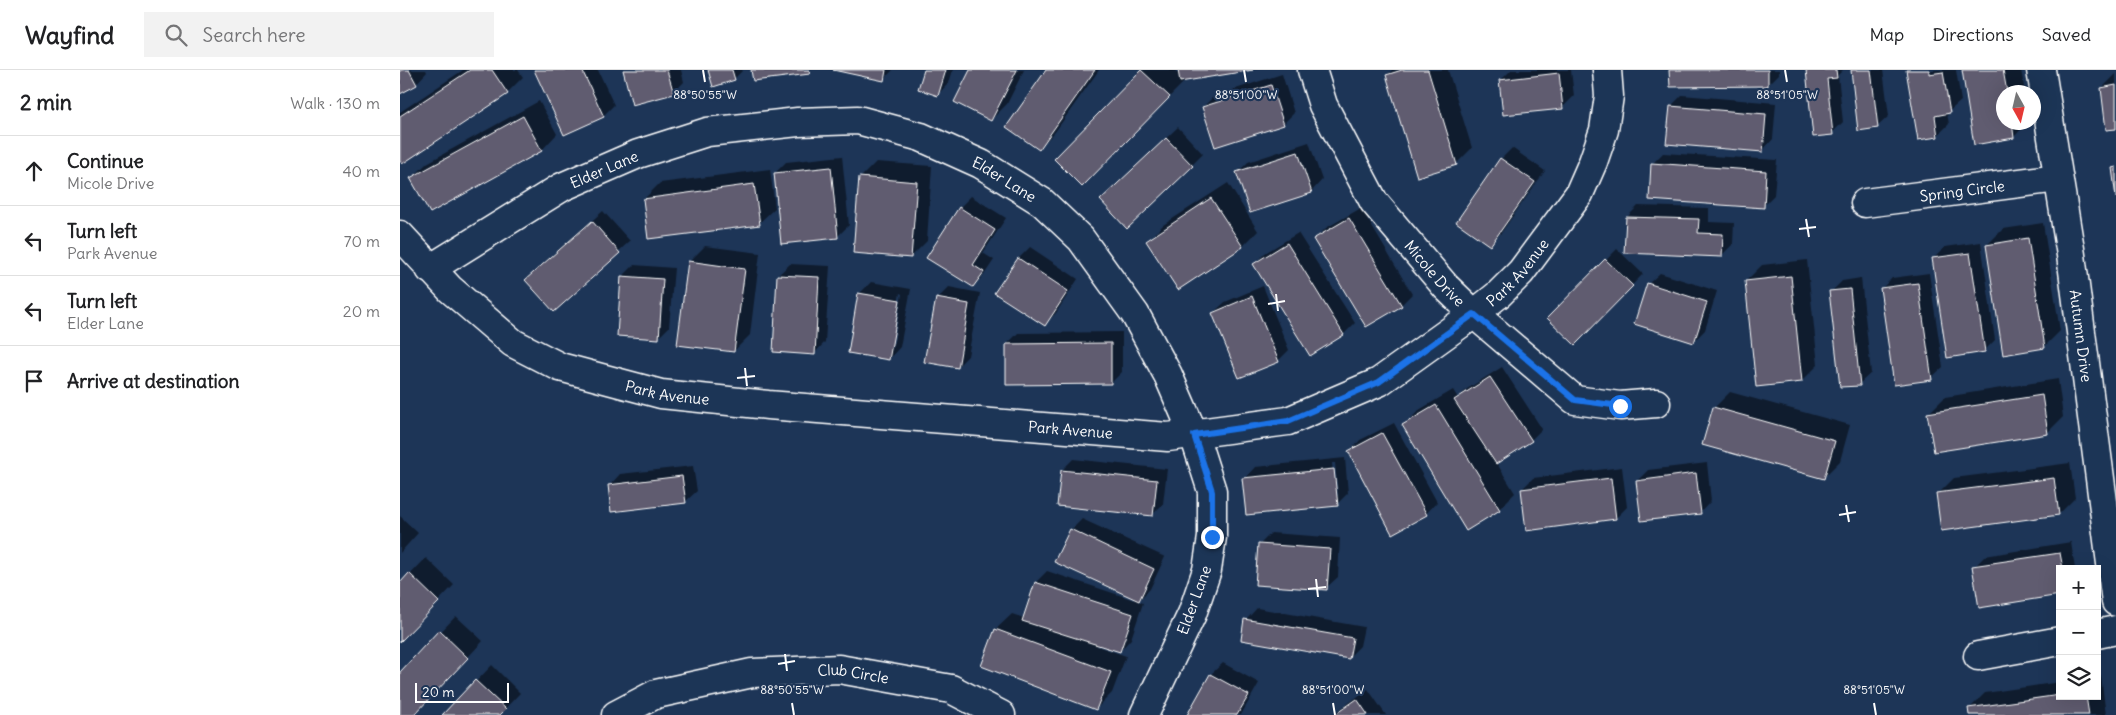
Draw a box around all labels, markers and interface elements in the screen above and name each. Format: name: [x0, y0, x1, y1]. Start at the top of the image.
search box: [144, 12, 494, 57]
text: Wayfind: [25, 20, 114, 50]
icon: search: [162, 21, 190, 49]
text: Search here: [202, 23, 306, 47]
text: Map: [1869, 23, 1904, 46]
text: Directions: [1932, 23, 2014, 46]
text: Saved: [2042, 23, 2091, 46]
north arrow: [1996, 85, 2041, 130]
text: 88°50'55"W: [673, 87, 737, 102]
text: 88°51'00"W: [1215, 87, 1277, 102]
text: 88°51'05"W: [1756, 87, 1818, 102]
text: 2 min: [20, 89, 72, 116]
text: Walk · 130 m: [290, 93, 380, 113]
street label: Elder Lane: [567, 146, 641, 192]
text: Continue: [67, 149, 144, 173]
street label: Elder Lane: [969, 152, 1040, 206]
icon: ahead: [20, 157, 48, 185]
text: 40 m: [342, 161, 380, 181]
text: Micole Drive: [67, 173, 154, 193]
street label: Spring Circle: [1919, 176, 2006, 205]
text: Turn left: [67, 219, 137, 243]
icon: left: [20, 227, 48, 255]
text: 70 m: [344, 231, 380, 251]
street label: Park Avenue: [1482, 234, 1552, 310]
street label: Micole Drive: [1401, 236, 1469, 310]
text: Park Avenue: [67, 243, 158, 263]
street label: Autumn Drive: [2066, 288, 2097, 383]
text: Turn left: [67, 289, 137, 313]
icon: left: [20, 297, 48, 325]
text: 20 m: [343, 301, 380, 321]
text: Elder Lane: [67, 313, 144, 333]
icon: arrive: [20, 367, 48, 395]
text: Arrive at destination: [67, 369, 240, 393]
street label: Park Avenue: [623, 375, 710, 408]
route start: [1609, 395, 1632, 418]
street label: Park Avenue: [1027, 416, 1114, 442]
route end: [1201, 526, 1224, 549]
street label: Elder Lane: [1173, 563, 1215, 637]
map controls: [2056, 565, 2101, 700]
button: +: [2056, 565, 2101, 610]
button: −: [2056, 610, 2101, 655]
button: layers: [2056, 655, 2101, 700]
street label: Club Circle: [817, 659, 890, 687]
scale bar: [415, 680, 509, 703]
text: 88°50'55"W: [760, 682, 824, 697]
text: 88°51'00"W: [1302, 682, 1364, 697]
text: 88°51'05"W: [1843, 682, 1905, 697]
text: 20 m: [422, 683, 455, 701]

